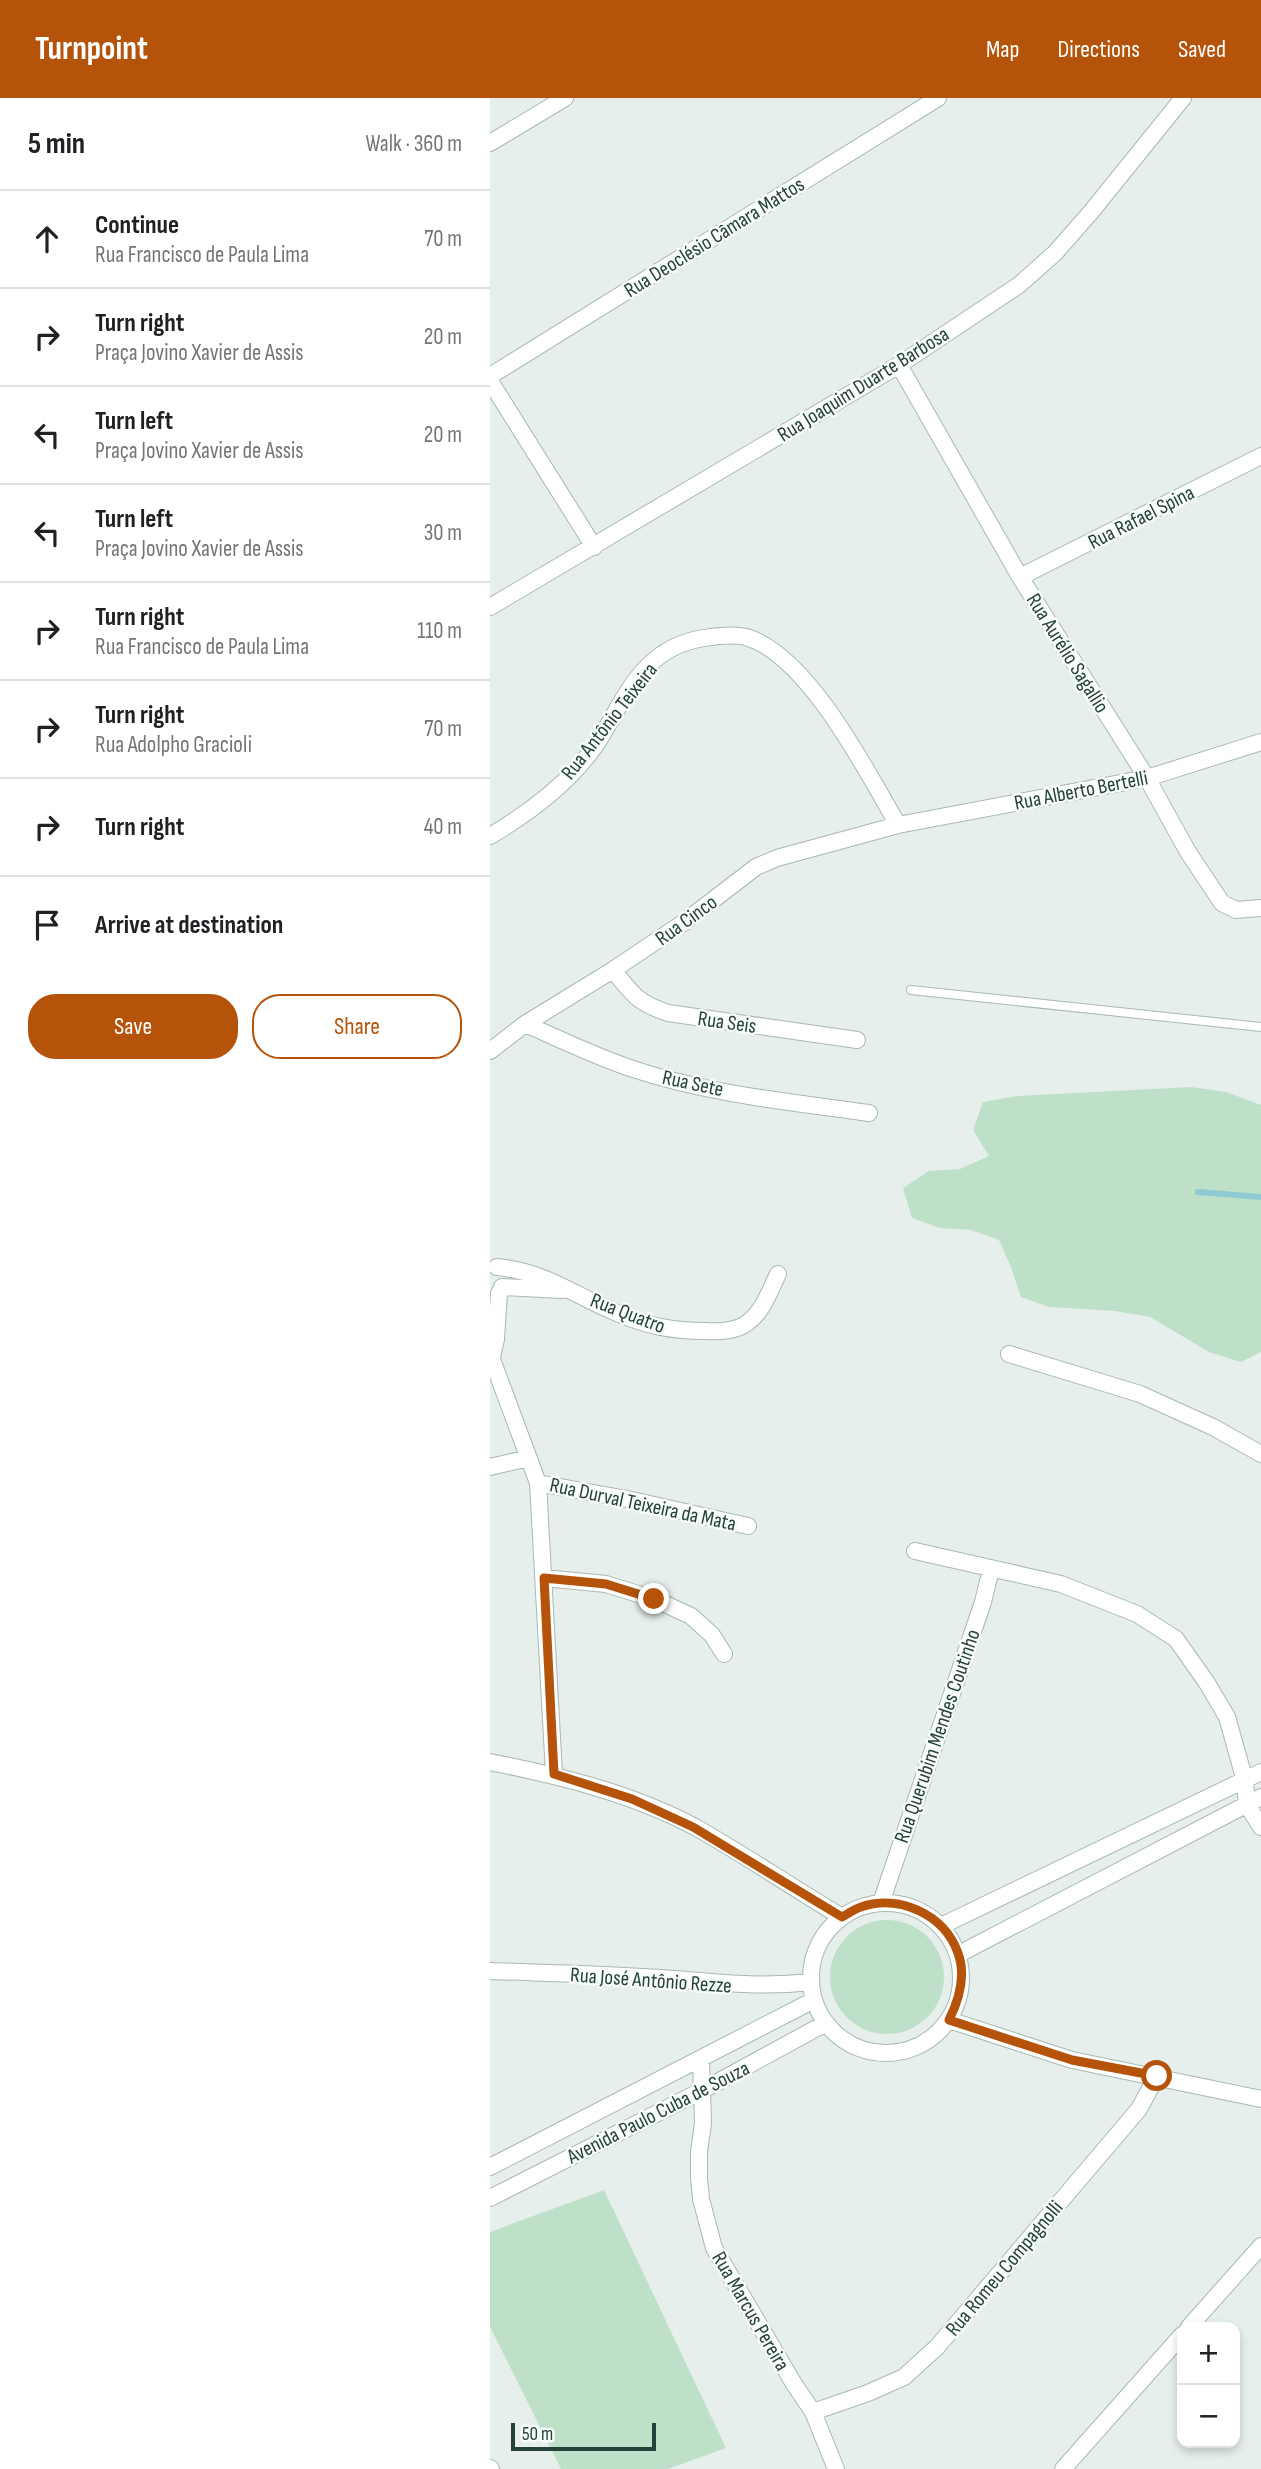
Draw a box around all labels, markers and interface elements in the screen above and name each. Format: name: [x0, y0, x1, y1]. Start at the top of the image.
text: Turnpoint: [35, 29, 148, 69]
text: Map: [986, 35, 1019, 64]
text: Directions: [1057, 35, 1140, 64]
text: Saved: [1178, 35, 1226, 64]
text: 5 min: [28, 126, 85, 162]
text: Walk · 360 m: [365, 130, 462, 158]
street label: Rua Deoclésio Câmara Mattos: [620, 172, 809, 303]
text: Continue: [95, 210, 179, 241]
icon: ahead: [28, 220, 66, 258]
text: 70 m: [424, 225, 462, 253]
text: Rua Francisco de Paula Lima: [95, 241, 309, 269]
text: Turn right: [95, 308, 184, 339]
icon: right: [28, 318, 66, 356]
street label: Rua Joaquim Duarte Barbosa: [773, 322, 954, 447]
text: 20 m: [424, 323, 462, 351]
text: Praça Jovino Xavier de Assis: [95, 339, 304, 367]
text: Turn left: [95, 406, 173, 437]
icon: left: [28, 416, 66, 454]
text: 20 m: [424, 421, 462, 449]
text: Praça Jovino Xavier de Assis: [95, 437, 304, 465]
street label: Rua Rafael Spina: [1084, 480, 1198, 555]
text: Turn left: [95, 504, 173, 535]
icon: left: [28, 514, 66, 552]
text: 30 m: [424, 519, 462, 547]
text: Praça Jovino Xavier de Assis: [95, 535, 304, 563]
street label: Rua Aurélio Sagallio: [1021, 589, 1114, 718]
text: Turn right: [95, 602, 184, 633]
icon: right: [28, 612, 66, 650]
text: 110 m: [417, 617, 462, 645]
text: Rua Francisco de Paula Lima: [95, 633, 309, 661]
street label: Rua Antônio Teixeira: [556, 658, 663, 785]
text: Turn right: [95, 700, 184, 731]
icon: right: [28, 710, 66, 748]
text: 70 m: [424, 715, 462, 743]
text: Rua Adolpho Gracioli: [95, 731, 252, 759]
street label: Rua Alberto Bertelli: [1012, 765, 1150, 816]
icon: right: [28, 808, 66, 846]
text: Turn right: [95, 812, 184, 843]
text: 40 m: [424, 813, 462, 841]
street label: Rua Cinco: [651, 890, 722, 951]
icon: arrive: [28, 906, 66, 944]
text: Arrive at destination: [95, 910, 283, 941]
button: Save: [28, 994, 238, 1059]
button: Share: [252, 994, 462, 1059]
street label: Rua Seis: [696, 1006, 758, 1039]
street label: Rua Sete: [660, 1065, 726, 1102]
street label: Rua Quatro: [587, 1288, 669, 1339]
street label: Rua Durval Teixeira da Mata: [547, 1473, 738, 1536]
route end: [638, 1583, 669, 1614]
street label: Rua Querubim Mendes Coutinho: [889, 1626, 986, 1846]
street label: Rua José Antônio Rezze: [569, 1962, 733, 1999]
street label: Avenida Paulo Cuba de Souza: [562, 2056, 754, 2170]
route start: [1141, 2060, 1172, 2091]
street label: Rua Romeu Compagnolli: [940, 2195, 1068, 2341]
street label: Rua Marcus Pereira: [706, 2247, 795, 2375]
map controls: [1177, 2322, 1240, 2448]
button: +: [1177, 2322, 1240, 2385]
button: −: [1177, 2385, 1240, 2448]
scale bar: [511, 2420, 656, 2452]
text: 50 m: [522, 2423, 553, 2446]

